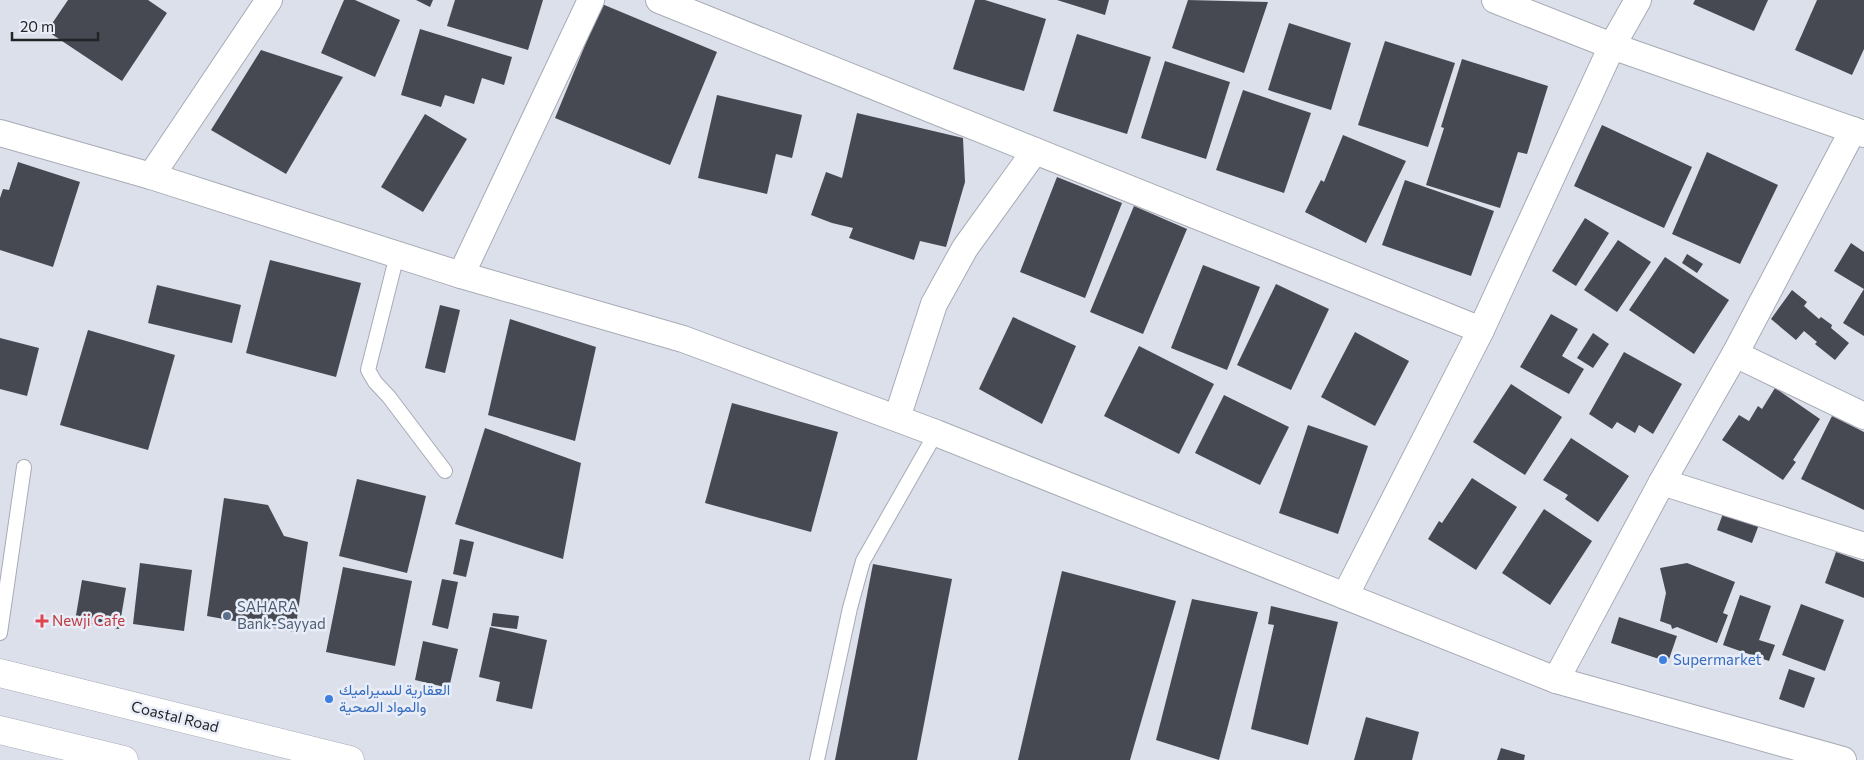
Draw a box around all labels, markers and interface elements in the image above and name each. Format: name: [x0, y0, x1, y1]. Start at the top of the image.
scale bar: [12, 10, 99, 42]
text: 20 m: [20, 17, 54, 35]
place label: SAHARA Bank-Sayyad: [237, 597, 326, 632]
marker: SAHARA Bank-Sayyad: [221, 610, 233, 622]
place label: Newji Cafe: [52, 611, 125, 629]
marker: Newji Cafe: [36, 615, 48, 627]
place label: Supermarket: [1673, 650, 1762, 668]
marker: Supermarket: [1657, 654, 1669, 666]
place label: العقارية للسيراميك والمواد الصحية: [339, 680, 450, 716]
marker: العقارية للسيراميك والمواد الصحية: [323, 693, 335, 705]
street label: Coastal Road: [130, 696, 221, 736]

